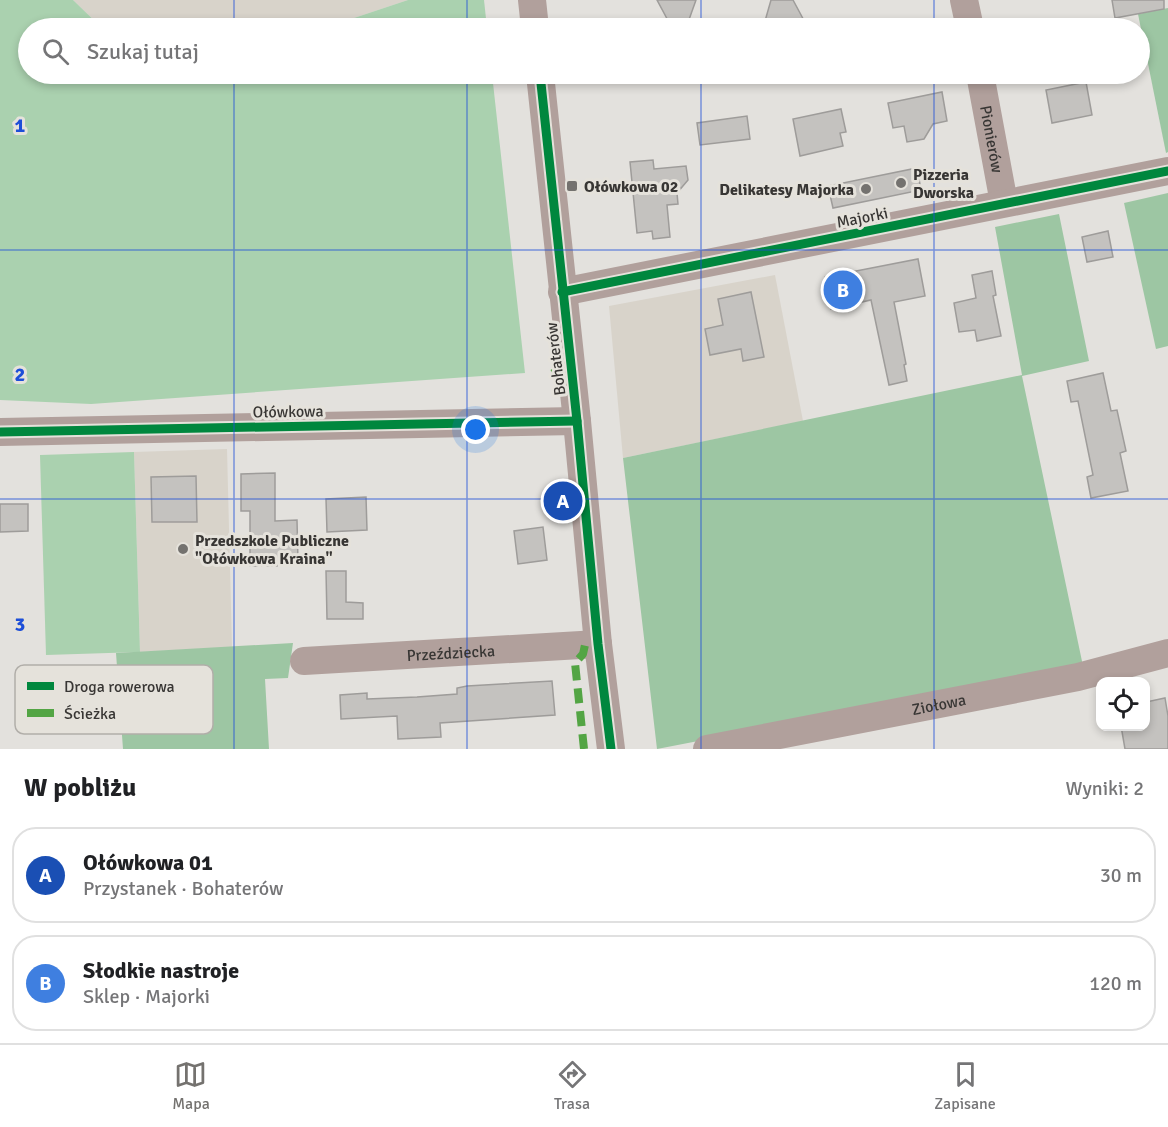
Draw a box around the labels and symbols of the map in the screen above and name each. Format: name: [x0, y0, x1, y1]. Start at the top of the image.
street label: Pionierów: [975, 104, 1007, 175]
text: 1: [15, 113, 26, 138]
place label: Pizzeria Dworska: [913, 165, 974, 203]
marker: Pizzeria Dworska: [894, 176, 908, 190]
place label: Ołówkowa 02: [584, 177, 678, 197]
marker: Ołówkowa 02: [565, 179, 579, 193]
place label: Delikatesy Majorka: [719, 180, 854, 200]
marker: Delikatesy Majorka: [859, 182, 873, 196]
street label: Majorki: [835, 203, 890, 233]
pin: B: [824, 268, 862, 312]
street label: Bohaterów: [542, 321, 570, 397]
text: 2: [15, 362, 25, 387]
street label: Ołówkowa: [252, 401, 324, 423]
your location: [461, 415, 490, 444]
pin: A: [544, 478, 582, 524]
place label: Przedszkole Publiczne "Ołówkowa Kraina": [195, 531, 349, 569]
marker: Przedszkole Publiczne "Ołówkowa Kraina": [176, 542, 190, 556]
text: 3: [15, 612, 25, 637]
street label: Przeździecka: [406, 641, 496, 666]
legend: [15, 665, 213, 734]
text: Droga rowerowa: [64, 677, 175, 697]
street label: Ziołowa: [910, 690, 968, 720]
text: Ścieżka: [64, 704, 116, 724]

